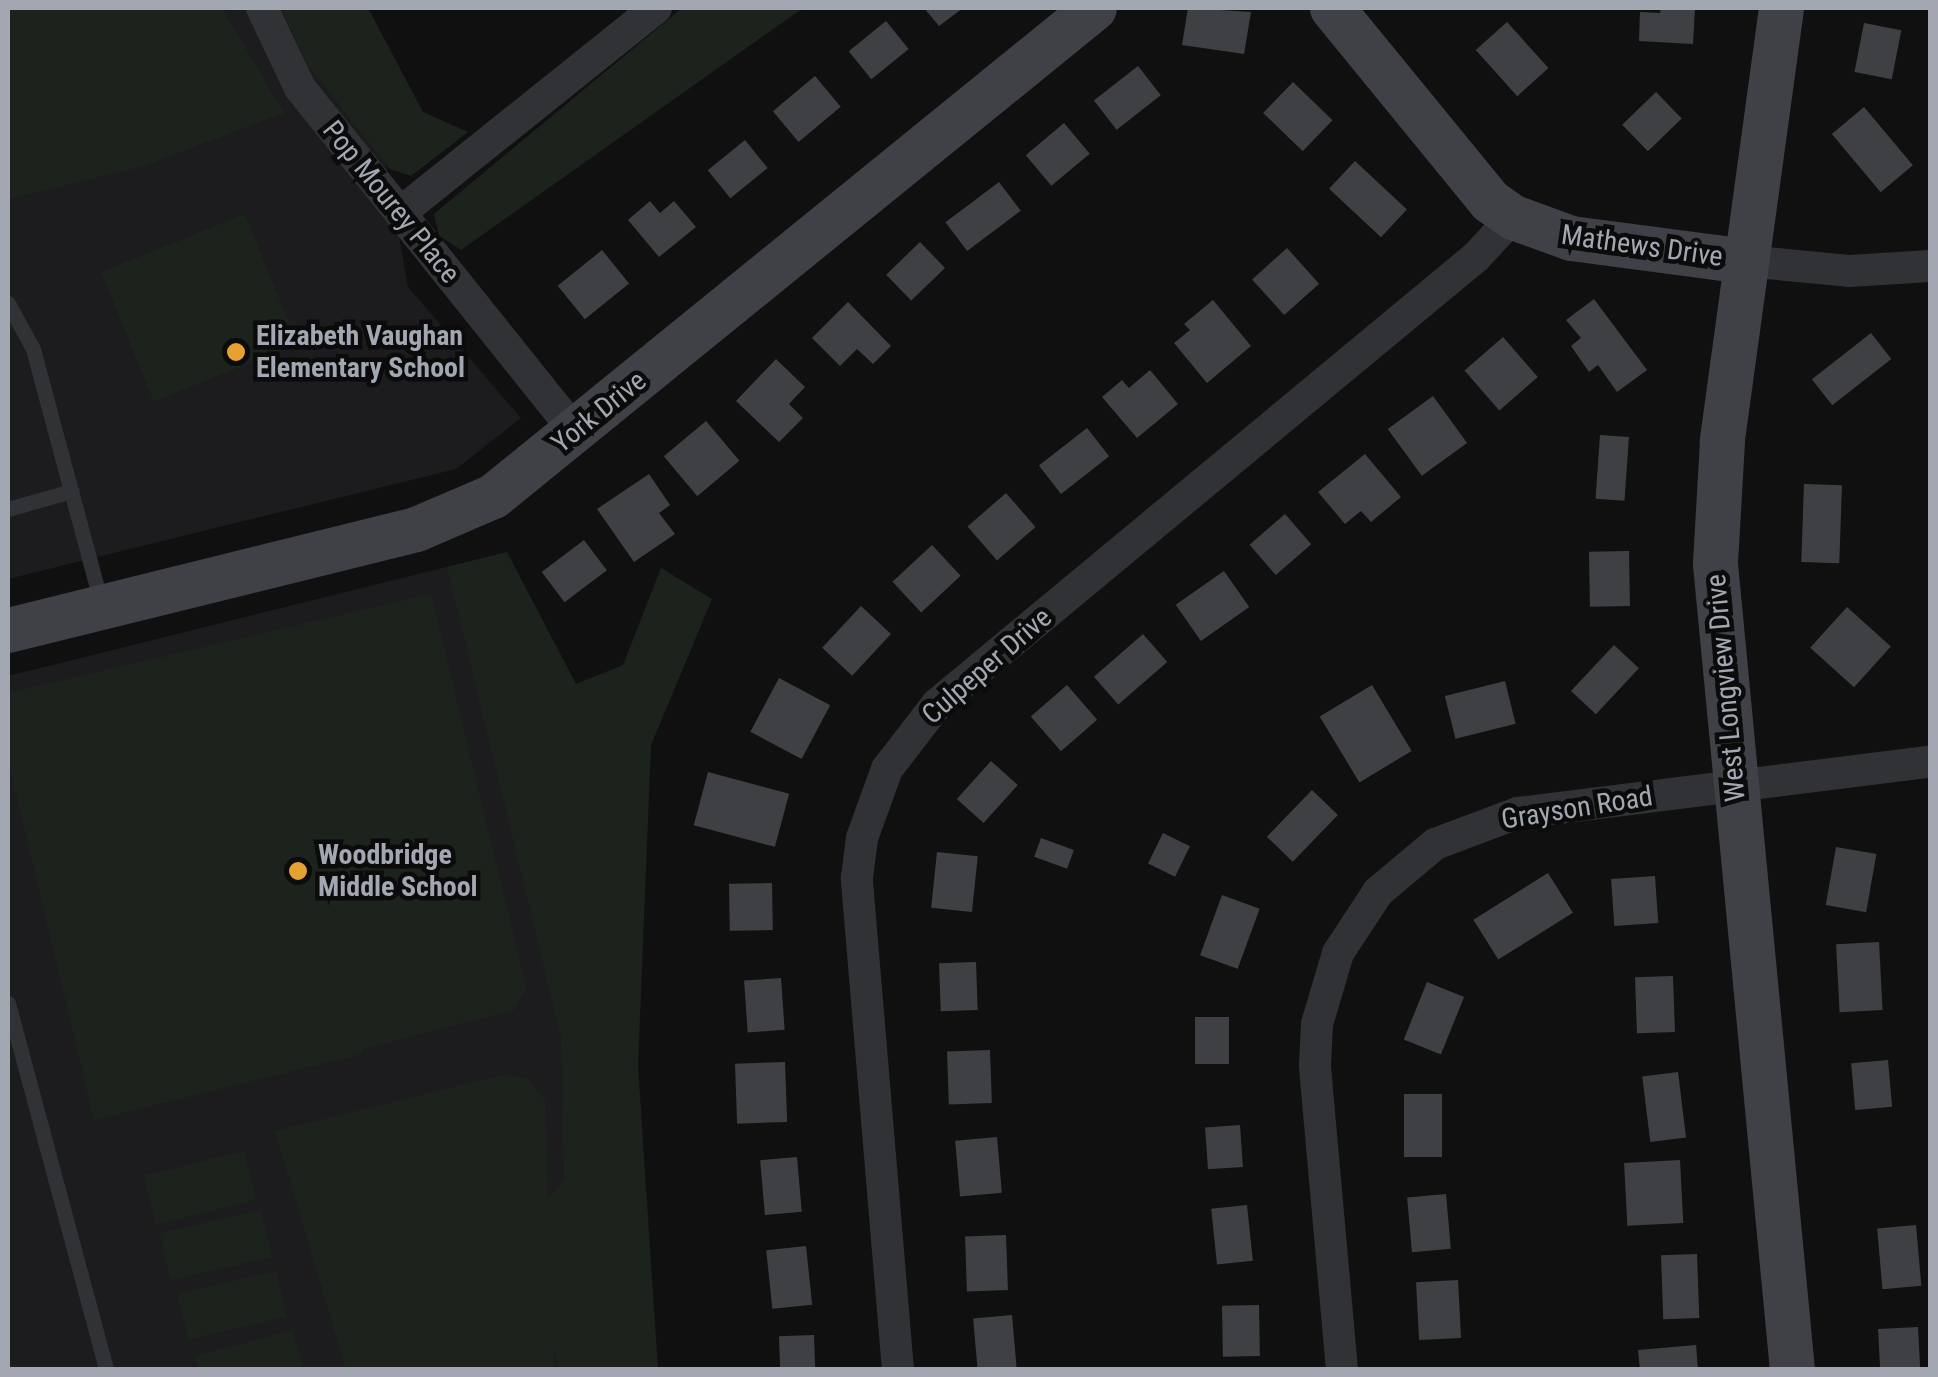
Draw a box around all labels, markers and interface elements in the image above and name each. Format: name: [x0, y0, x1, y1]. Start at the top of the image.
street label: Pop Mourey Place: [315, 114, 467, 290]
street label: Mathews Drive: [1559, 218, 1725, 274]
place label: Elizabeth Vaughan Elementary School: [256, 319, 465, 385]
marker: Elizabeth Vaughan Elementary School: [225, 341, 247, 363]
street label: York Drive: [545, 364, 653, 460]
street label: West Longview Drive: [1699, 573, 1753, 803]
street label: Culpeper Drive: [915, 601, 1059, 731]
street label: Grayson Road: [1499, 779, 1655, 837]
place label: Woodbridge Middle School: [318, 838, 478, 904]
marker: Woodbridge Middle School: [287, 860, 309, 882]

